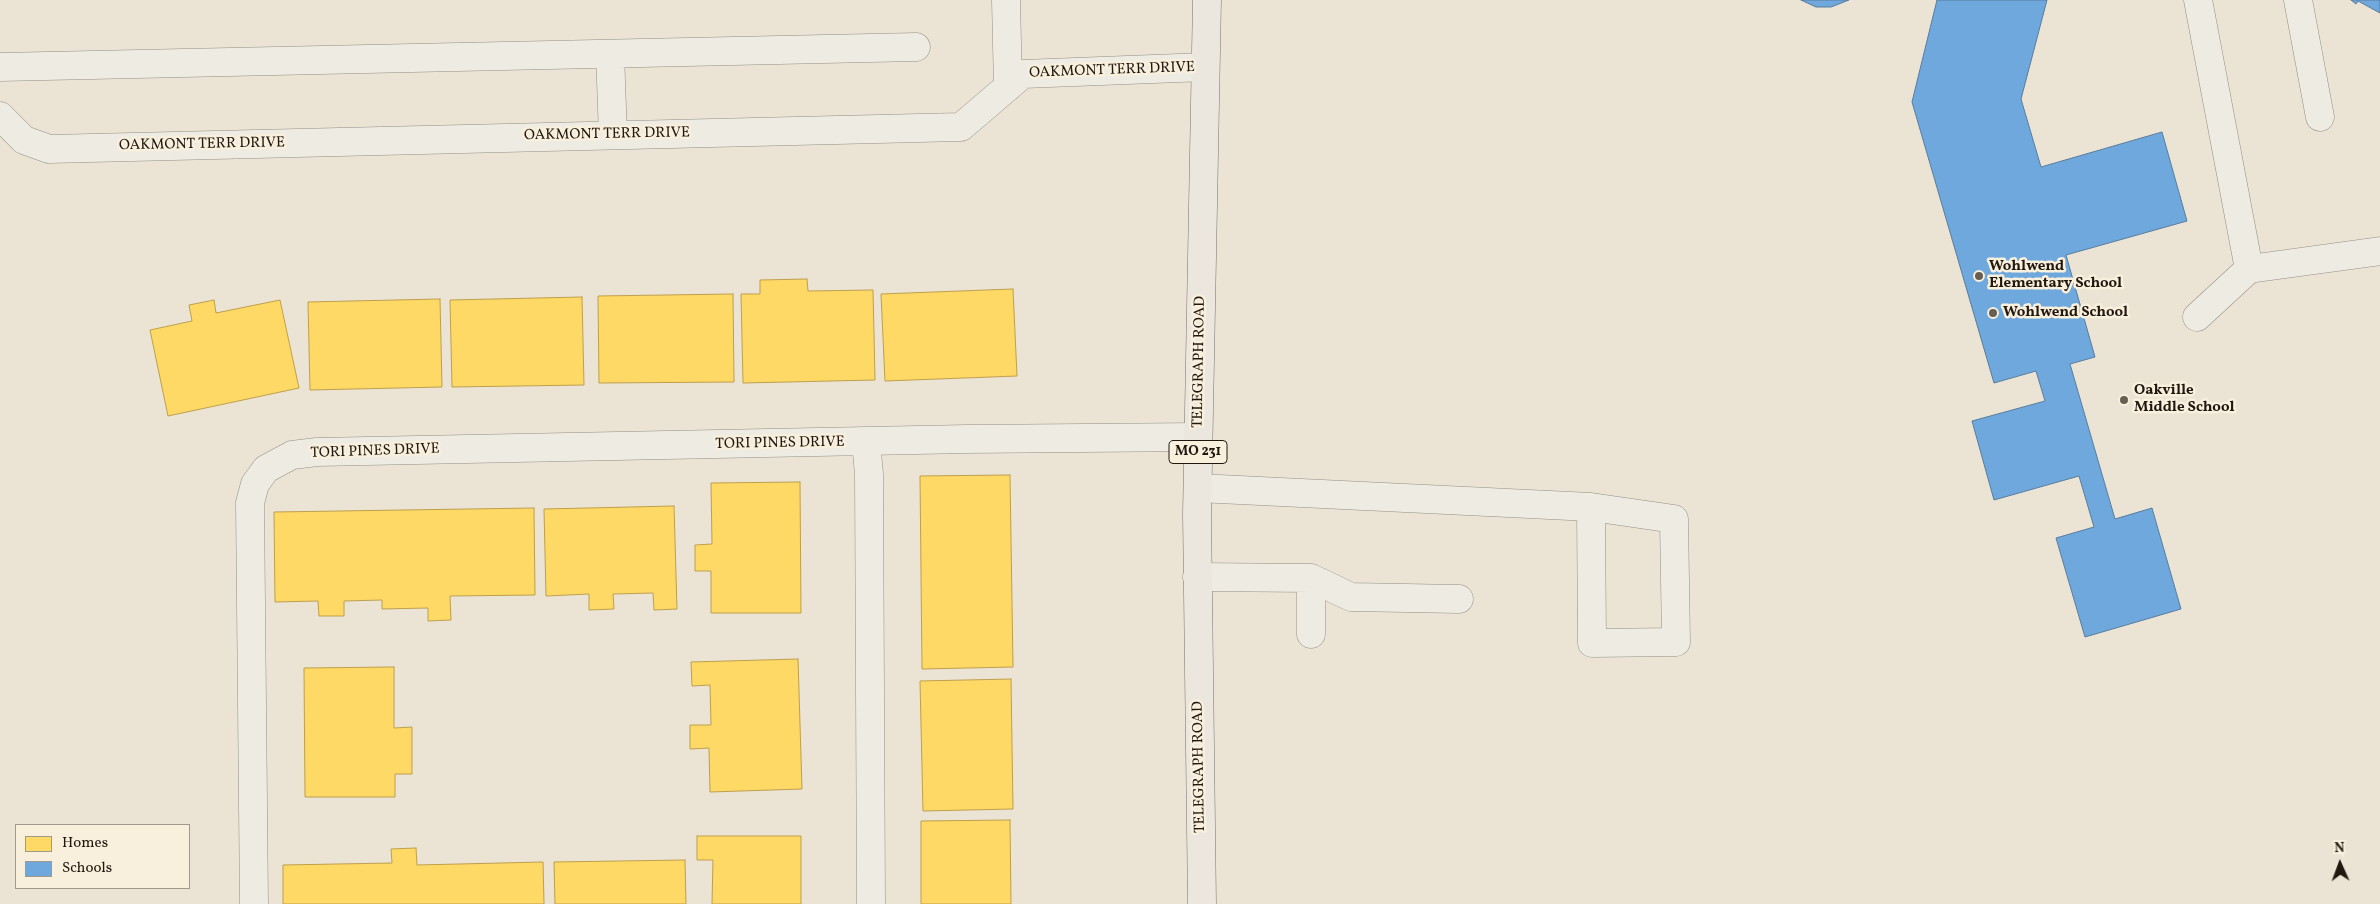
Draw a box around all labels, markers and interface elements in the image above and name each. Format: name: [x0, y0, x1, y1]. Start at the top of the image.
street label: OAKMONT TERR DRIVE: [1029, 59, 1195, 83]
street label: OAKMONT TERR DRIVE: [524, 125, 690, 145]
street label: OAKMONT TERR DRIVE: [119, 135, 285, 155]
place label: Wohlwend Elementary School: [1989, 258, 2122, 293]
marker: Wohlwend Elementary School: [1973, 270, 1985, 282]
street label: TELEGRAPH ROAD: [1190, 296, 1210, 428]
place label: Wohlwend School: [2003, 304, 2128, 322]
marker: Wohlwend School: [1987, 307, 1999, 319]
place label: Oakville Middle School: [2134, 382, 2234, 417]
marker: Oakville Middle School: [2118, 394, 2130, 406]
street label: TORI PINES DRIVE: [715, 434, 845, 454]
street label: TORI PINES DRIVE: [310, 441, 440, 463]
road number: MO 231: [1169, 441, 1227, 464]
street label: TELEGRAPH ROAD: [1190, 701, 1210, 833]
legend: [15, 824, 190, 889]
text: Homes: [62, 833, 108, 854]
north arrow: [2315, 839, 2365, 889]
text: N: [2334, 839, 2345, 858]
text: Schools: [62, 858, 112, 879]

